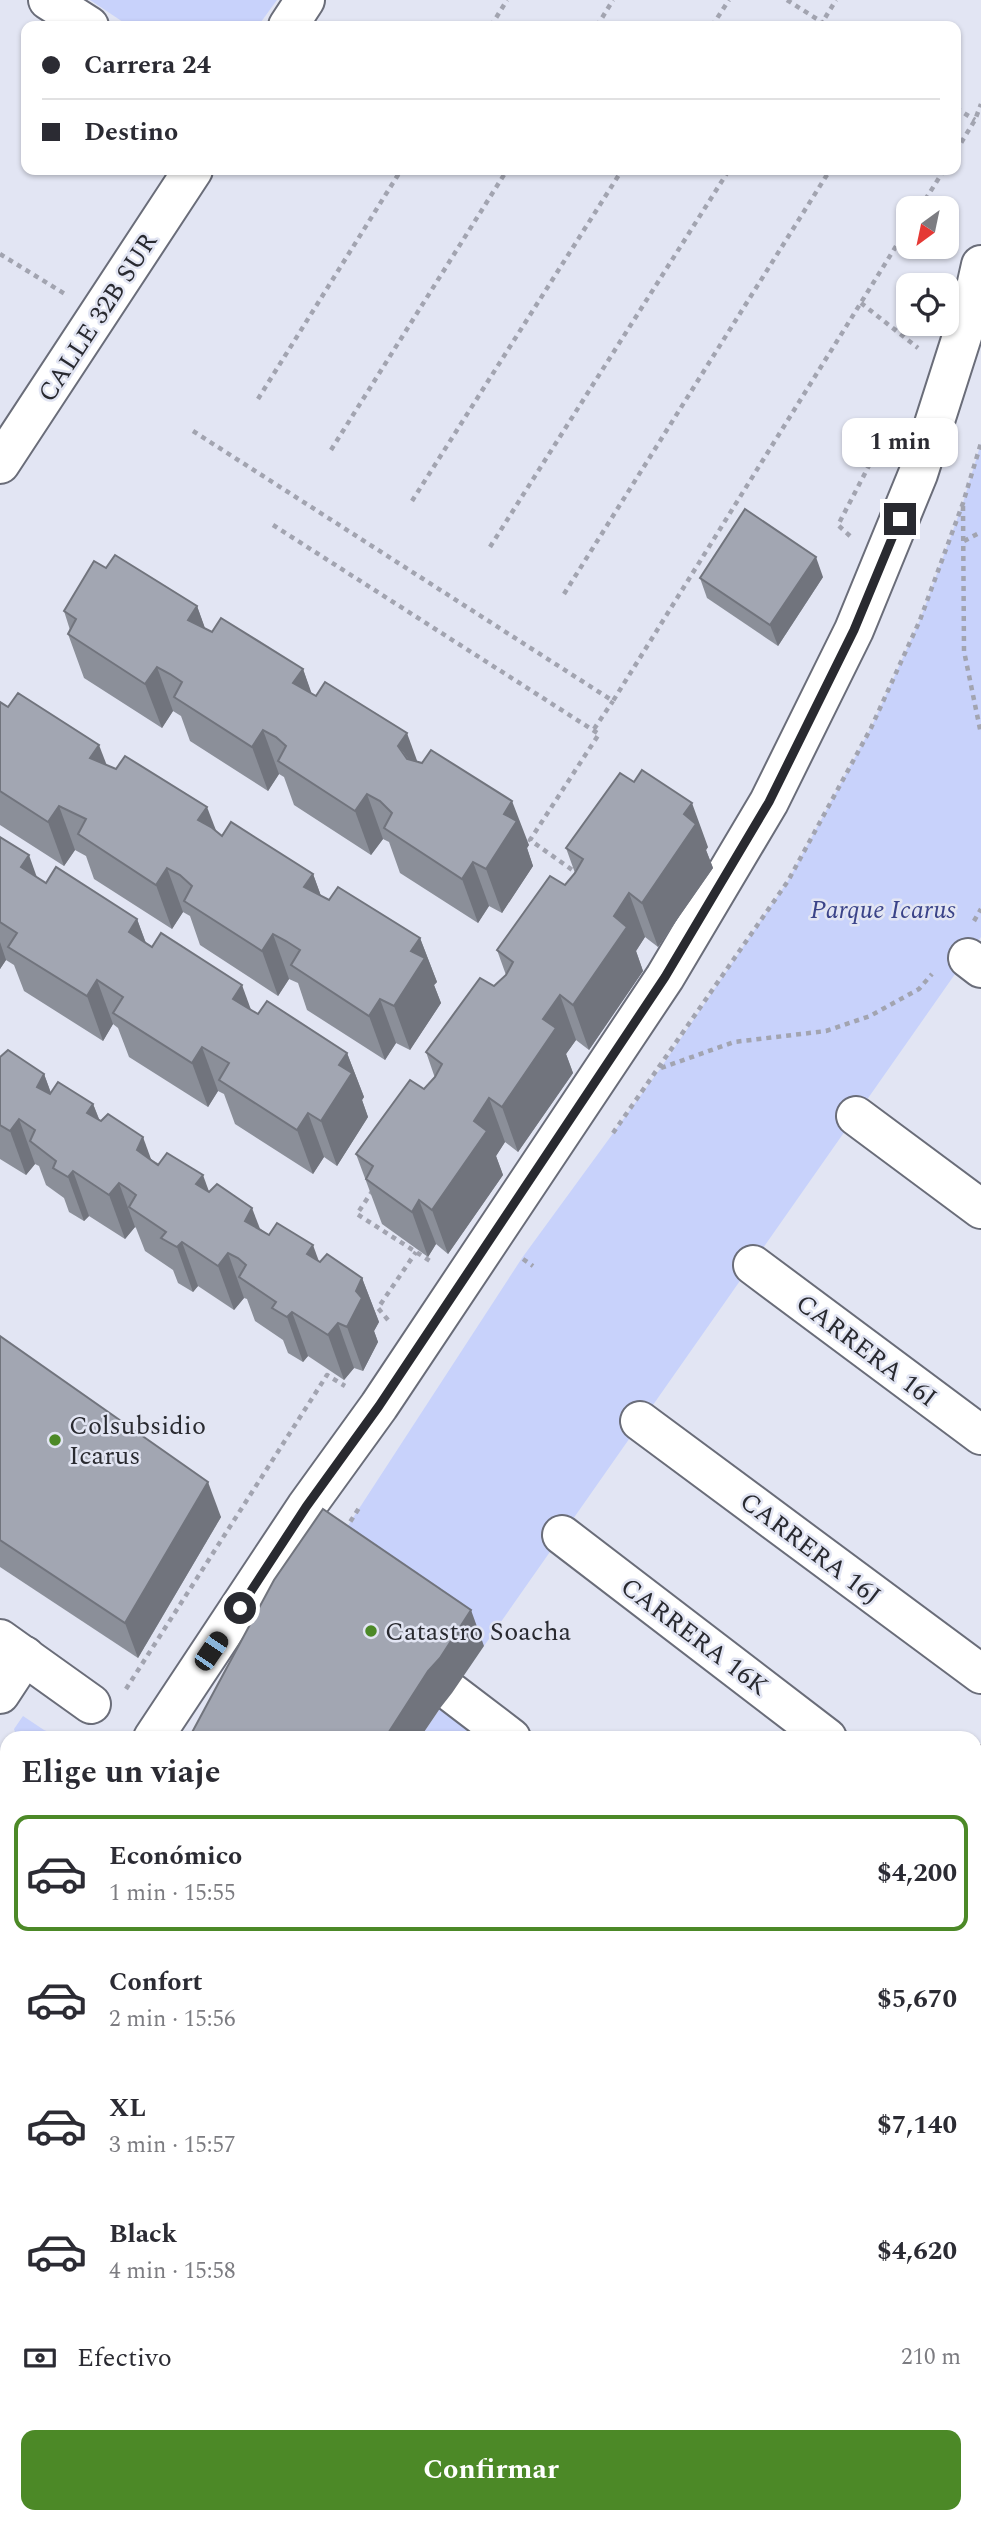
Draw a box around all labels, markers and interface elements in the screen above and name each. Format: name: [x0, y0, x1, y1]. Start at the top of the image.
text: Carrera 24: [84, 45, 211, 85]
text: Destino: [84, 112, 178, 152]
north arrow: [896, 196, 959, 259]
map controls: [896, 196, 959, 336]
street label: CALLE 32B SUR: [28, 224, 168, 410]
button: locate: [896, 273, 959, 336]
callout: 1 min: [842, 418, 958, 466]
text: 1 min: [869, 425, 931, 460]
route end: [884, 503, 916, 535]
park label: Parque Icarus: [810, 890, 956, 930]
street label: CARRERA 16I: [787, 1284, 946, 1417]
place label: Colsubsidio Icarus: [69, 1406, 206, 1476]
marker: Colsubsidio Icarus: [47, 1432, 63, 1448]
street label: CARRERA 16J: [731, 1482, 890, 1615]
street label: CARRERA 16K: [612, 1568, 777, 1706]
route start: [224, 1592, 256, 1624]
place label: Catastro Soacha: [385, 1612, 571, 1652]
marker: Catastro Soacha: [363, 1623, 379, 1639]
car: [191, 1628, 232, 1674]
text: Elige un viaje: [21, 1748, 221, 1797]
text: Económico: [109, 1836, 242, 1876]
icon: car: [25, 1842, 88, 1905]
text: $4,200: [877, 1853, 957, 1893]
text: 1 min · 15:55: [109, 1876, 236, 1911]
text: Confort: [109, 1962, 203, 2002]
icon: car: [25, 1968, 88, 2031]
text: $5,670: [877, 1979, 957, 2019]
text: 2 min · 15:56: [109, 2002, 236, 2037]
text: XL: [109, 2088, 146, 2128]
icon: car: [25, 2094, 88, 2157]
text: $7,140: [877, 2105, 957, 2145]
text: 3 min · 15:57: [109, 2128, 236, 2163]
text: Black: [109, 2214, 177, 2254]
icon: car: [25, 2220, 88, 2283]
text: $4,620: [877, 2231, 957, 2271]
text: 4 min · 15:58: [109, 2254, 236, 2289]
text: Efectivo: [77, 2338, 172, 2378]
icon: cash: [21, 2339, 59, 2377]
text: 210 m: [901, 2340, 961, 2375]
button: Confirmar: [21, 2430, 961, 2510]

